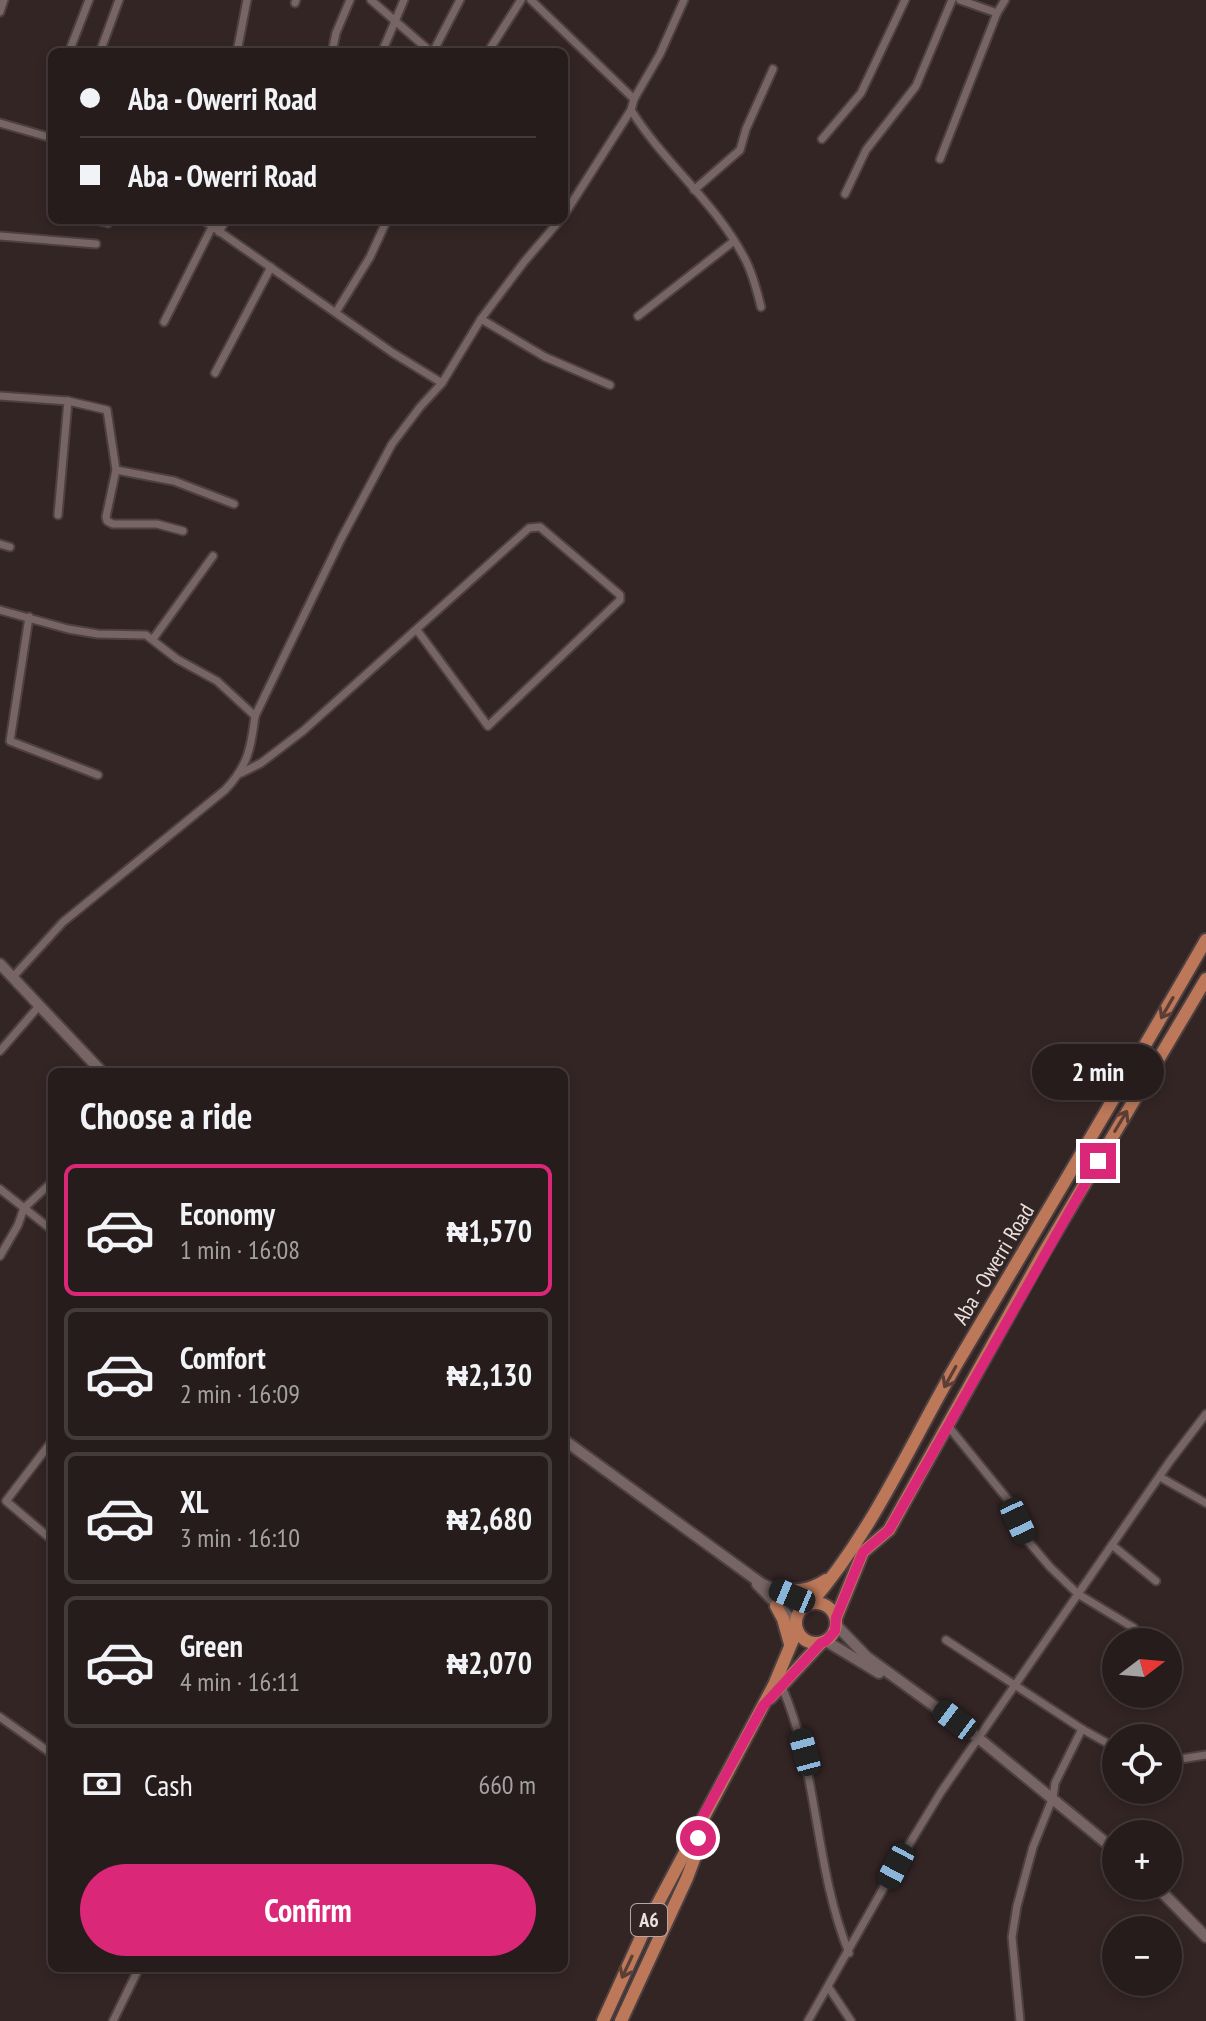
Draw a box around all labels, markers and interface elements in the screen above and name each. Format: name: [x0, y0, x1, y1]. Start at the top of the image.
text: Aba - Owerri Road: [128, 79, 317, 118]
text: Aba - Owerri Road: [128, 156, 317, 195]
one-way arrow: [1159, 995, 1174, 1019]
callout: 2 min: [1032, 1045, 1164, 1101]
text: 2 min: [1072, 1055, 1124, 1088]
text: Choose a ride: [80, 1092, 252, 1139]
one-way arrow: [1113, 1110, 1129, 1133]
route end: [1080, 1143, 1116, 1179]
icon: car: [84, 1194, 156, 1266]
text: Economy: [180, 1194, 275, 1233]
street label: Aba - Owerri Road: [946, 1199, 1040, 1329]
text: ₦1,570: [446, 1211, 532, 1250]
text: 1 min · 16:08: [180, 1233, 300, 1266]
icon: car: [84, 1338, 156, 1410]
text: Comfort: [180, 1338, 266, 1377]
text: ₦2,130: [446, 1355, 532, 1394]
one-way arrow: [942, 1364, 958, 1388]
text: 2 min · 16:09: [180, 1377, 300, 1410]
icon: car: [84, 1482, 156, 1554]
text: XL: [180, 1482, 209, 1521]
car: [997, 1494, 1039, 1548]
text: ₦2,680: [446, 1499, 532, 1538]
text: 3 min · 16:10: [180, 1521, 300, 1554]
car: [765, 1576, 819, 1616]
icon: car: [84, 1626, 156, 1698]
text: Green: [180, 1626, 243, 1665]
north arrow: [1102, 1628, 1182, 1708]
map controls: [1102, 1628, 1182, 1996]
text: ₦2,070: [446, 1643, 532, 1682]
text: 4 min · 16:11: [180, 1665, 300, 1698]
car: [929, 1696, 981, 1744]
button: locate: [1102, 1724, 1182, 1804]
car: [787, 1726, 823, 1778]
icon: cash: [80, 1762, 124, 1806]
text: Cash: [144, 1765, 193, 1804]
text: 660 m: [478, 1768, 536, 1801]
route start: [680, 1820, 716, 1856]
button: +: [1102, 1820, 1182, 1900]
car: [874, 1839, 918, 1893]
button: Confirm: [80, 1864, 536, 1956]
road number: A6: [631, 1904, 667, 1936]
button: −: [1102, 1916, 1182, 1996]
one-way arrow: [619, 1954, 634, 1978]

